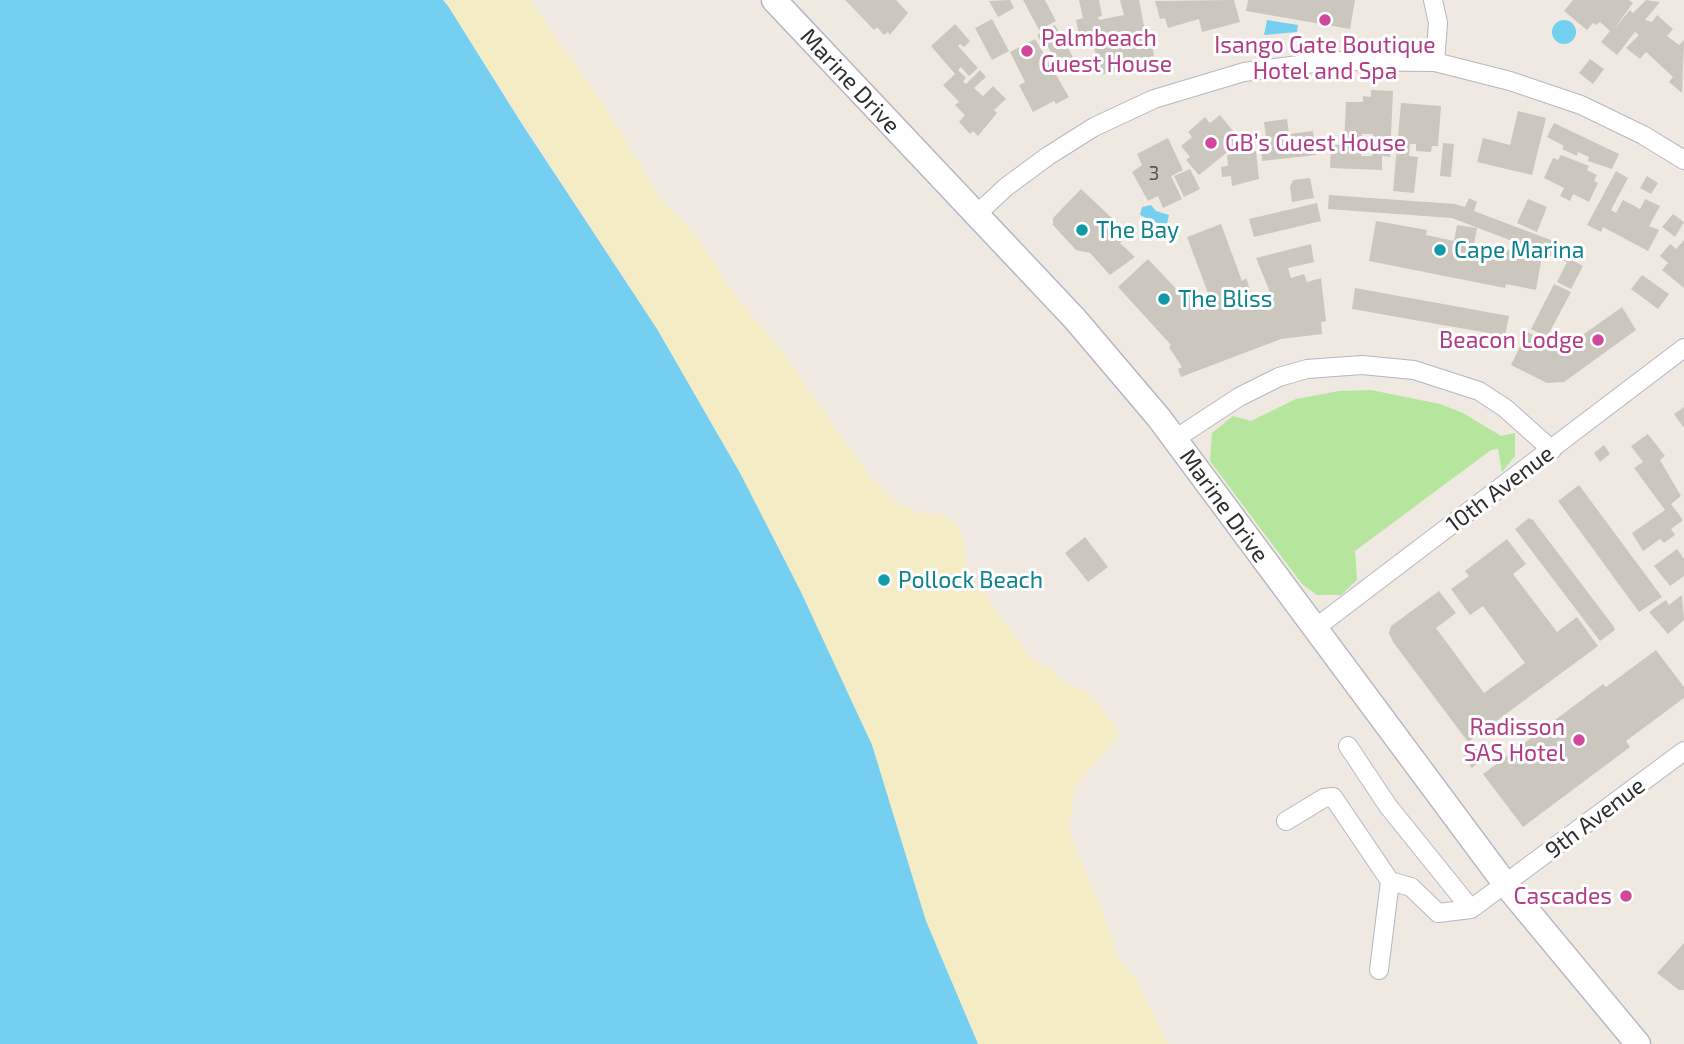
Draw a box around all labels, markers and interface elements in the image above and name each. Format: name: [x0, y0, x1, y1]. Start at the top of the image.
marker: Isango Gate Boutique Hotel and Spa: [1317, 12, 1333, 28]
street label: Marine Drive: [794, 23, 906, 139]
place label: Palmbeach Guest House: [1041, 24, 1172, 78]
place label: Isango Gate Boutique Hotel and Spa: [1214, 31, 1436, 85]
marker: Palmbeach Guest House: [1019, 43, 1035, 59]
place label: GB’s Guest House: [1225, 129, 1406, 157]
marker: GB’s Guest House: [1203, 135, 1219, 151]
house number: 3: [1149, 163, 1159, 185]
place label: The Bay: [1096, 216, 1179, 244]
marker: The Bay: [1074, 222, 1090, 238]
place label: Cape Marina: [1454, 236, 1584, 264]
marker: Cape Marina: [1432, 242, 1448, 258]
place label: The Bliss: [1178, 285, 1272, 313]
marker: The Bliss: [1156, 291, 1172, 307]
place label: Beacon Lodge: [1439, 326, 1584, 354]
marker: Beacon Lodge: [1590, 332, 1606, 348]
street label: 10th Avenue: [1441, 440, 1559, 538]
street label: Marine Drive: [1174, 444, 1274, 568]
place label: Pollock Beach: [898, 566, 1043, 594]
marker: Pollock Beach: [876, 572, 892, 588]
place label: Radisson SAS Hotel: [1463, 713, 1565, 767]
marker: Radisson SAS Hotel: [1571, 732, 1587, 748]
street label: 9th Avenue: [1540, 772, 1650, 864]
place label: Cascades: [1513, 882, 1612, 910]
marker: Cascades: [1618, 888, 1634, 904]

